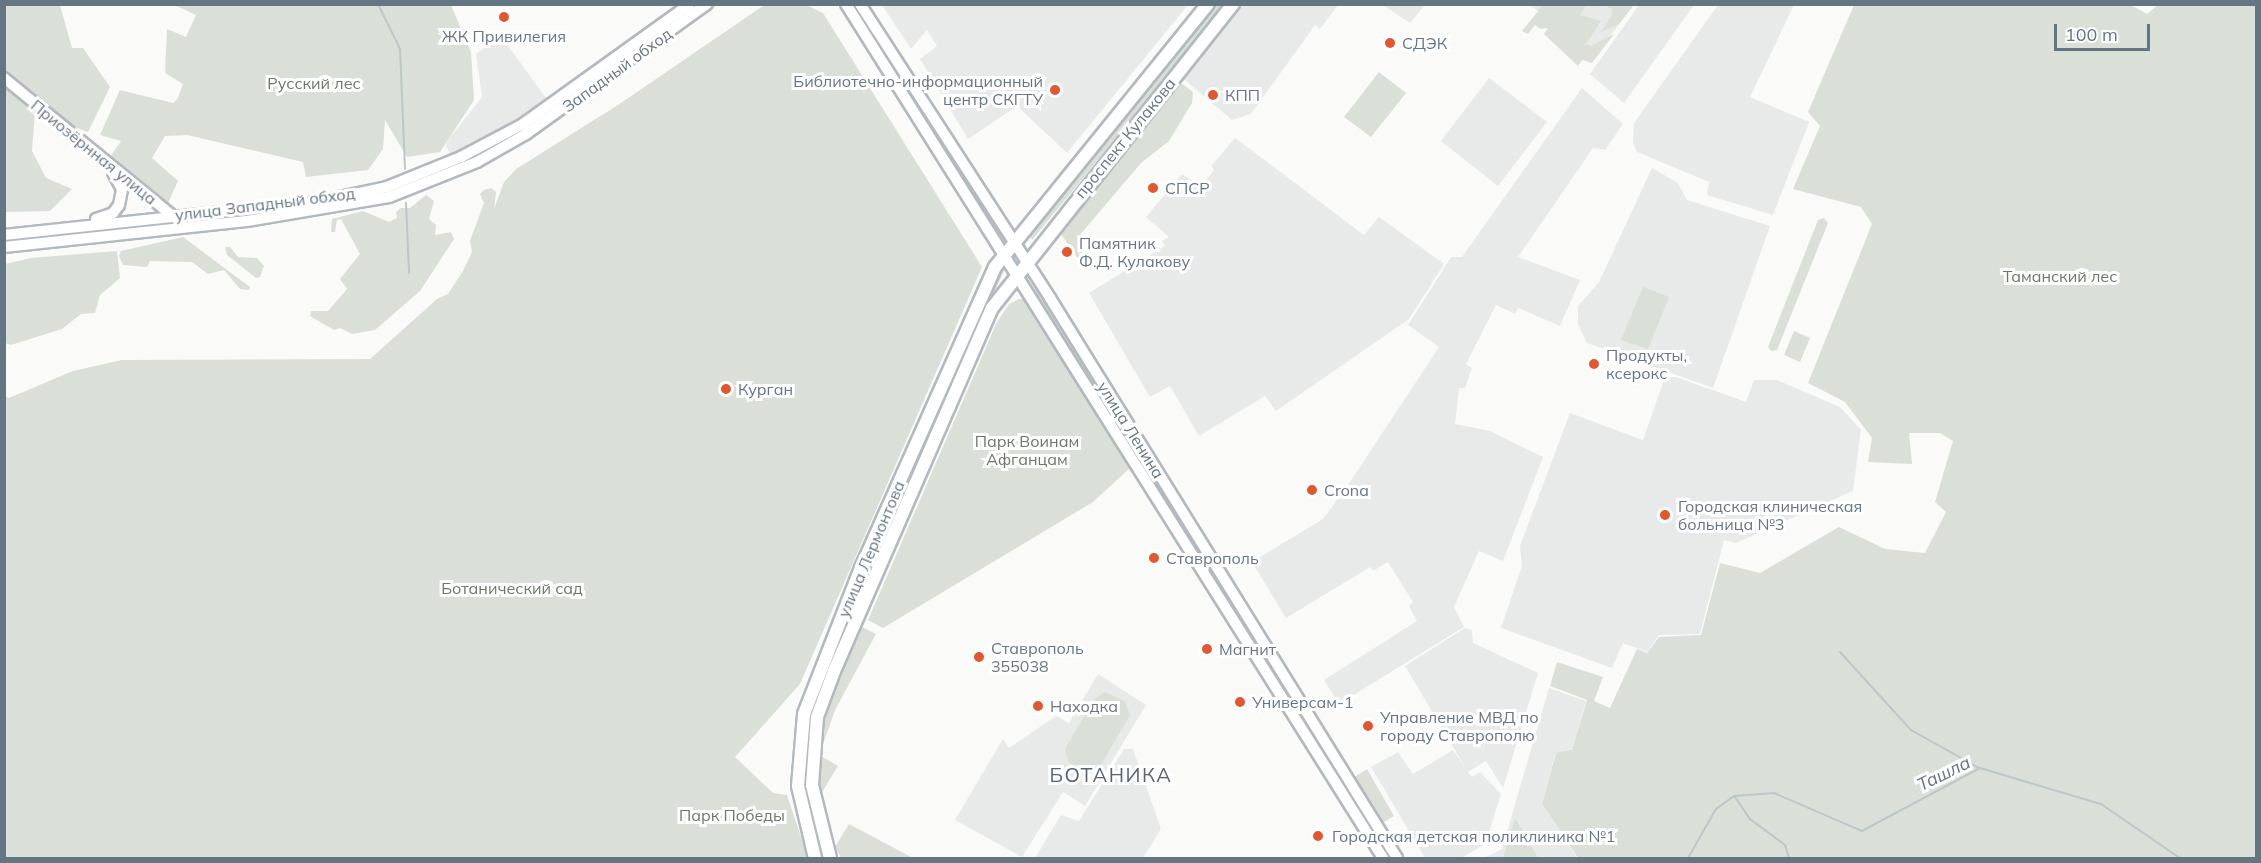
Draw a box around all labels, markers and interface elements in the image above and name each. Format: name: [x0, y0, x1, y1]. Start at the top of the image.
marker: ЖК Привилегия: [497, 10, 511, 24]
scale bar: [2057, 12, 2153, 50]
text: 100 m: [2065, 23, 2118, 46]
street label: Западный обход: [559, 24, 675, 116]
place label: ЖК Привилегия: [442, 26, 566, 46]
place label: СДЭК: [1402, 33, 1447, 53]
marker: СДЭК: [1383, 36, 1397, 50]
place label: Библиотечно-информационный центр СКГТУ: [793, 71, 1043, 109]
park label: Русский лес: [267, 73, 361, 93]
street label: проспект Кулакова: [1071, 74, 1179, 202]
marker: Библиотечно-информационный центр СКГТУ: [1048, 83, 1062, 97]
place label: КПП: [1225, 85, 1260, 105]
marker: КПП: [1206, 88, 1220, 102]
street label: Приозёрнная улица: [27, 95, 161, 209]
place label: СПСР: [1165, 178, 1210, 198]
marker: СПСР: [1146, 181, 1160, 195]
street label: улица Западный обход: [174, 183, 356, 225]
place label: Памятник Ф.Д. Кулакову: [1079, 233, 1190, 271]
marker: Памятник Ф.Д. Кулакову: [1060, 245, 1074, 259]
park label: Таманский лес: [2003, 266, 2117, 286]
place label: Продукты, ксерокс: [1606, 345, 1687, 383]
marker: Продукты, ксерокс: [1587, 357, 1601, 371]
street label: улица Ленина: [1094, 378, 1168, 482]
place label: Курган: [738, 379, 793, 399]
marker: Курган: [719, 382, 733, 396]
park label: Парк Воинам Афганцам: [975, 431, 1079, 469]
street label: улица Лермонтова: [834, 478, 908, 620]
place label: Crona: [1324, 480, 1369, 500]
marker: Crona: [1305, 483, 1319, 497]
place label: Городская клиническая больница №3: [1678, 496, 1862, 534]
marker: Городская клиническая больница №3: [1656, 506, 1674, 524]
place label: Ставрополь: [1166, 548, 1259, 568]
marker: Ставрополь: [1147, 551, 1161, 565]
park label: Ботанический сад: [441, 578, 583, 598]
place label: Ставрополь 355038: [991, 638, 1084, 676]
place label: Магнит: [1219, 639, 1276, 659]
marker: Магнит: [1200, 642, 1214, 656]
marker: Ставрополь 355038: [972, 650, 986, 664]
place label: Универсам-1: [1252, 692, 1354, 712]
marker: Универсам-1: [1233, 695, 1247, 709]
place label: Находка: [1050, 696, 1118, 716]
marker: Находка: [1031, 699, 1045, 713]
place label: Управление МВД по городу Ставрополю: [1380, 707, 1539, 745]
marker: Управление МВД по городу Ставрополю: [1361, 719, 1375, 733]
water label: Ташла: [1914, 752, 1974, 796]
district label: БОТАНИКА: [1050, 762, 1172, 786]
park label: Парк Победы: [679, 805, 785, 825]
place label: Городская детская поликлиника №1: [1332, 826, 1615, 846]
marker: Городская детская поликлиника №1: [1309, 827, 1327, 845]

